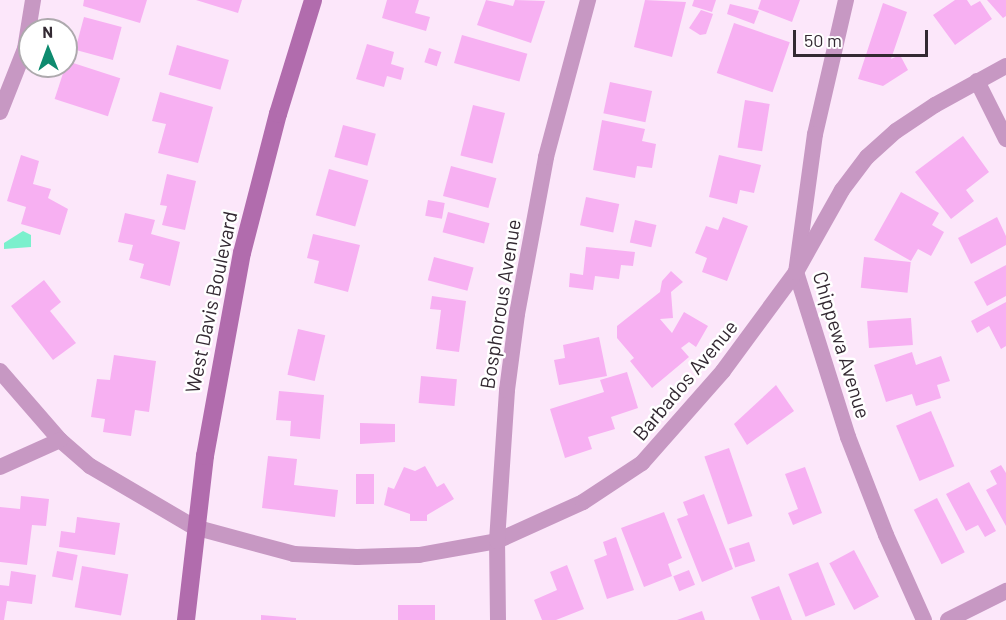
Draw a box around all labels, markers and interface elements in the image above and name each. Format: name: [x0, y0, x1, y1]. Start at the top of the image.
north arrow: [18, 18, 78, 78]
scale bar: [796, 18, 931, 56]
text: N: [42, 22, 53, 41]
text: 50 m: [804, 29, 842, 51]
street label: West Davis Boulevard: [180, 209, 242, 395]
street label: Bosphorous Avenue: [475, 217, 525, 391]
street label: Chippewa Avenue: [808, 269, 876, 421]
street label: Barbados Avenue: [628, 315, 742, 445]

